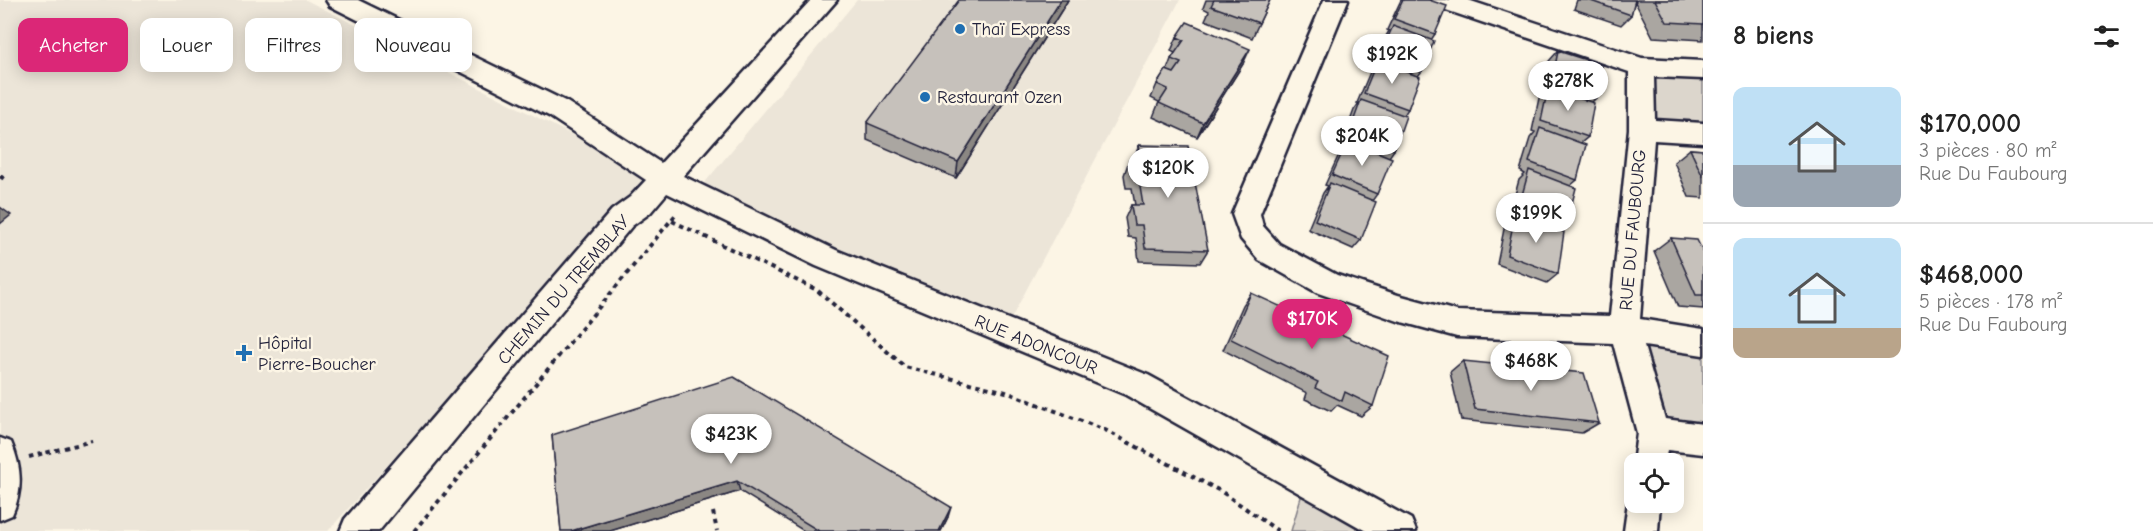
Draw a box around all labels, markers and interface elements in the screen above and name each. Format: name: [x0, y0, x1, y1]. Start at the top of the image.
chip: Acheter: [18, 18, 128, 72]
chip: Louer: [140, 18, 233, 72]
chip: Filtres: [245, 18, 342, 72]
chip: Nouveau: [354, 18, 472, 72]
place label: Thaï Express: [972, 19, 1070, 40]
icon: filters: [2090, 20, 2123, 53]
text: 8 biens: [1733, 21, 1813, 51]
marker: Thaï Express: [953, 22, 967, 36]
pin: $192K: [1350, 34, 1434, 85]
text: $192K: [1366, 42, 1418, 65]
pin: $278K: [1526, 61, 1610, 112]
text: $278K: [1542, 69, 1594, 92]
place label: Restaurant Ozen: [937, 87, 1062, 108]
marker: Restaurant Ozen: [918, 90, 932, 104]
text: $170,000: [1919, 109, 2021, 139]
icon: home: [1781, 111, 1853, 183]
pin: $204K: [1320, 116, 1404, 167]
text: $204K: [1335, 124, 1389, 147]
text: 3 pièces · 80 m²: [1919, 139, 2057, 162]
pin: $120K: [1126, 148, 1210, 199]
street label: RUE DU FAUBOURG: [1615, 148, 1651, 311]
text: $120K: [1142, 156, 1194, 179]
text: Rue Du Faubourg: [1919, 162, 2068, 185]
pin: $199K: [1494, 193, 1578, 244]
text: $199K: [1510, 201, 1562, 224]
street label: CHEMIN DU TREMBLAY: [493, 211, 635, 369]
text: $468,000: [1919, 260, 2023, 290]
icon: home: [1781, 262, 1853, 334]
text: 5 pièces · 178 m²: [1919, 290, 2062, 313]
pin: $170K: [1270, 299, 1354, 350]
text: $170K: [1286, 307, 1338, 330]
street label: RUE ADONCOUR: [971, 311, 1101, 379]
text: Rue Du Faubourg: [1919, 313, 2068, 336]
place label: Hôpital Pierre-Boucher: [258, 333, 377, 375]
pin: $468K: [1489, 341, 1573, 392]
marker: Hôpital Pierre-Boucher: [235, 344, 253, 362]
text: $468K: [1504, 349, 1558, 372]
pin: $423K: [689, 414, 773, 465]
text: $423K: [705, 422, 757, 445]
map controls: [1624, 453, 1684, 513]
button: locate: [1624, 453, 1684, 513]

